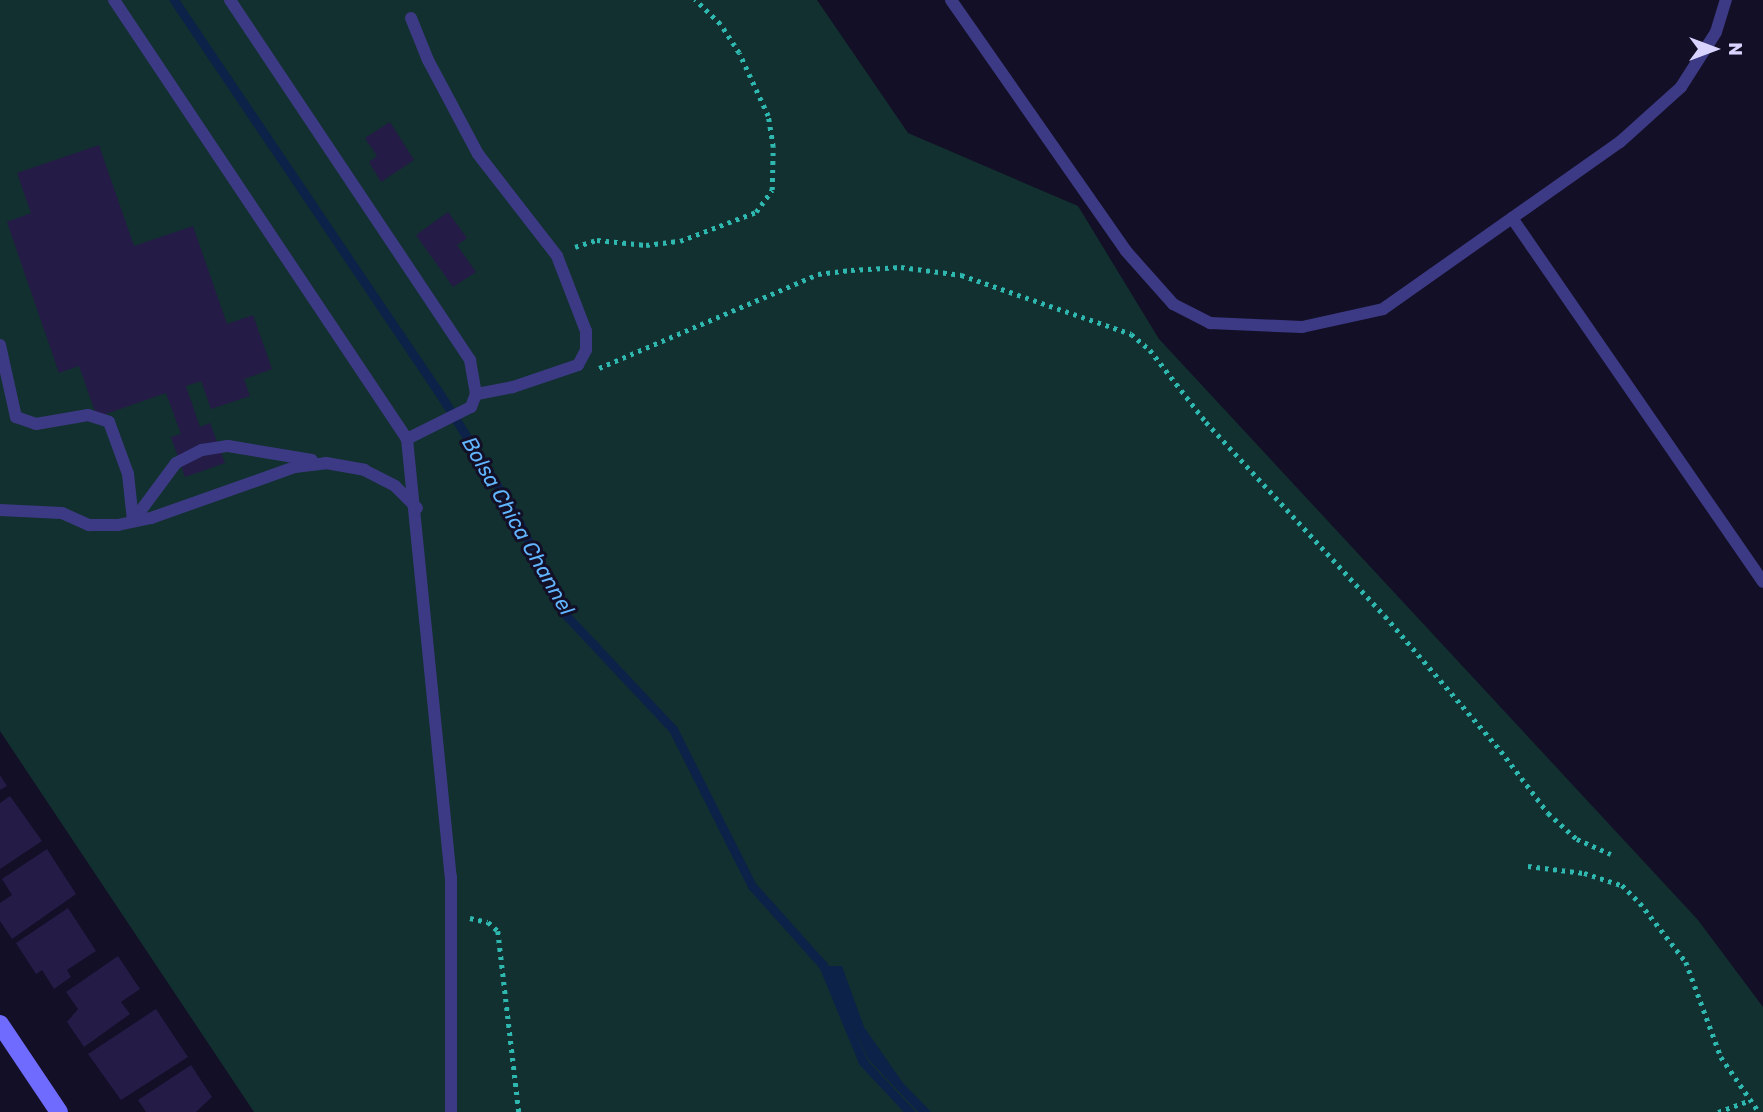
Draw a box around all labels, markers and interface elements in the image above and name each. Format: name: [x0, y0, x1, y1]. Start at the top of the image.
north arrow: [1679, 14, 1749, 84]
text: N: [1724, 42, 1747, 56]
water label: Bolsa Chica Channel: [457, 432, 579, 620]

